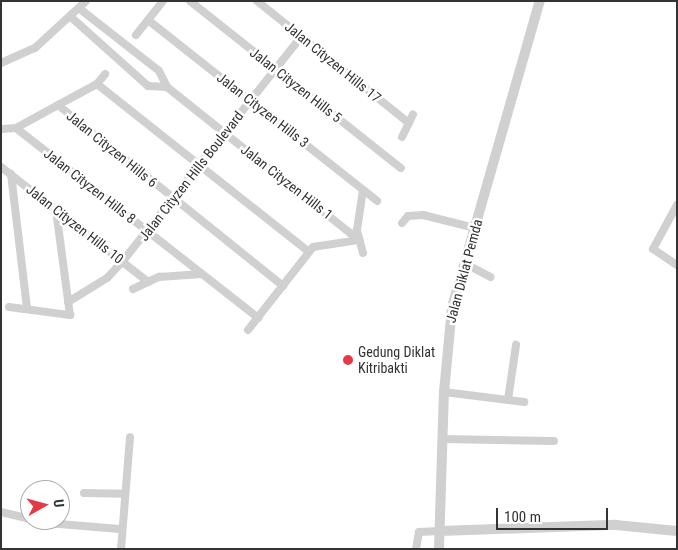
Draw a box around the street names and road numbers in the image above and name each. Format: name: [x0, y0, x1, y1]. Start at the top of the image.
street label: Jalan Cityzen Hills 17: [282, 18, 384, 106]
street label: Jalan Cityzen Hills 5: [247, 44, 345, 126]
street label: Jalan Cityzen Hills 3: [214, 69, 312, 151]
street label: Jalan Cityzen Hills 6: [63, 107, 161, 191]
street label: Jalan Cityzen Hills Boulevard: [135, 108, 247, 244]
street label: Jalan Cityzen Hills 1: [238, 141, 336, 223]
street label: Jalan Cityzen Hills 8: [41, 145, 139, 227]
street label: Jalan Cityzen Hills 10: [23, 181, 127, 267]
street label: Jalan Diklat Pemda: [442, 217, 486, 325]

